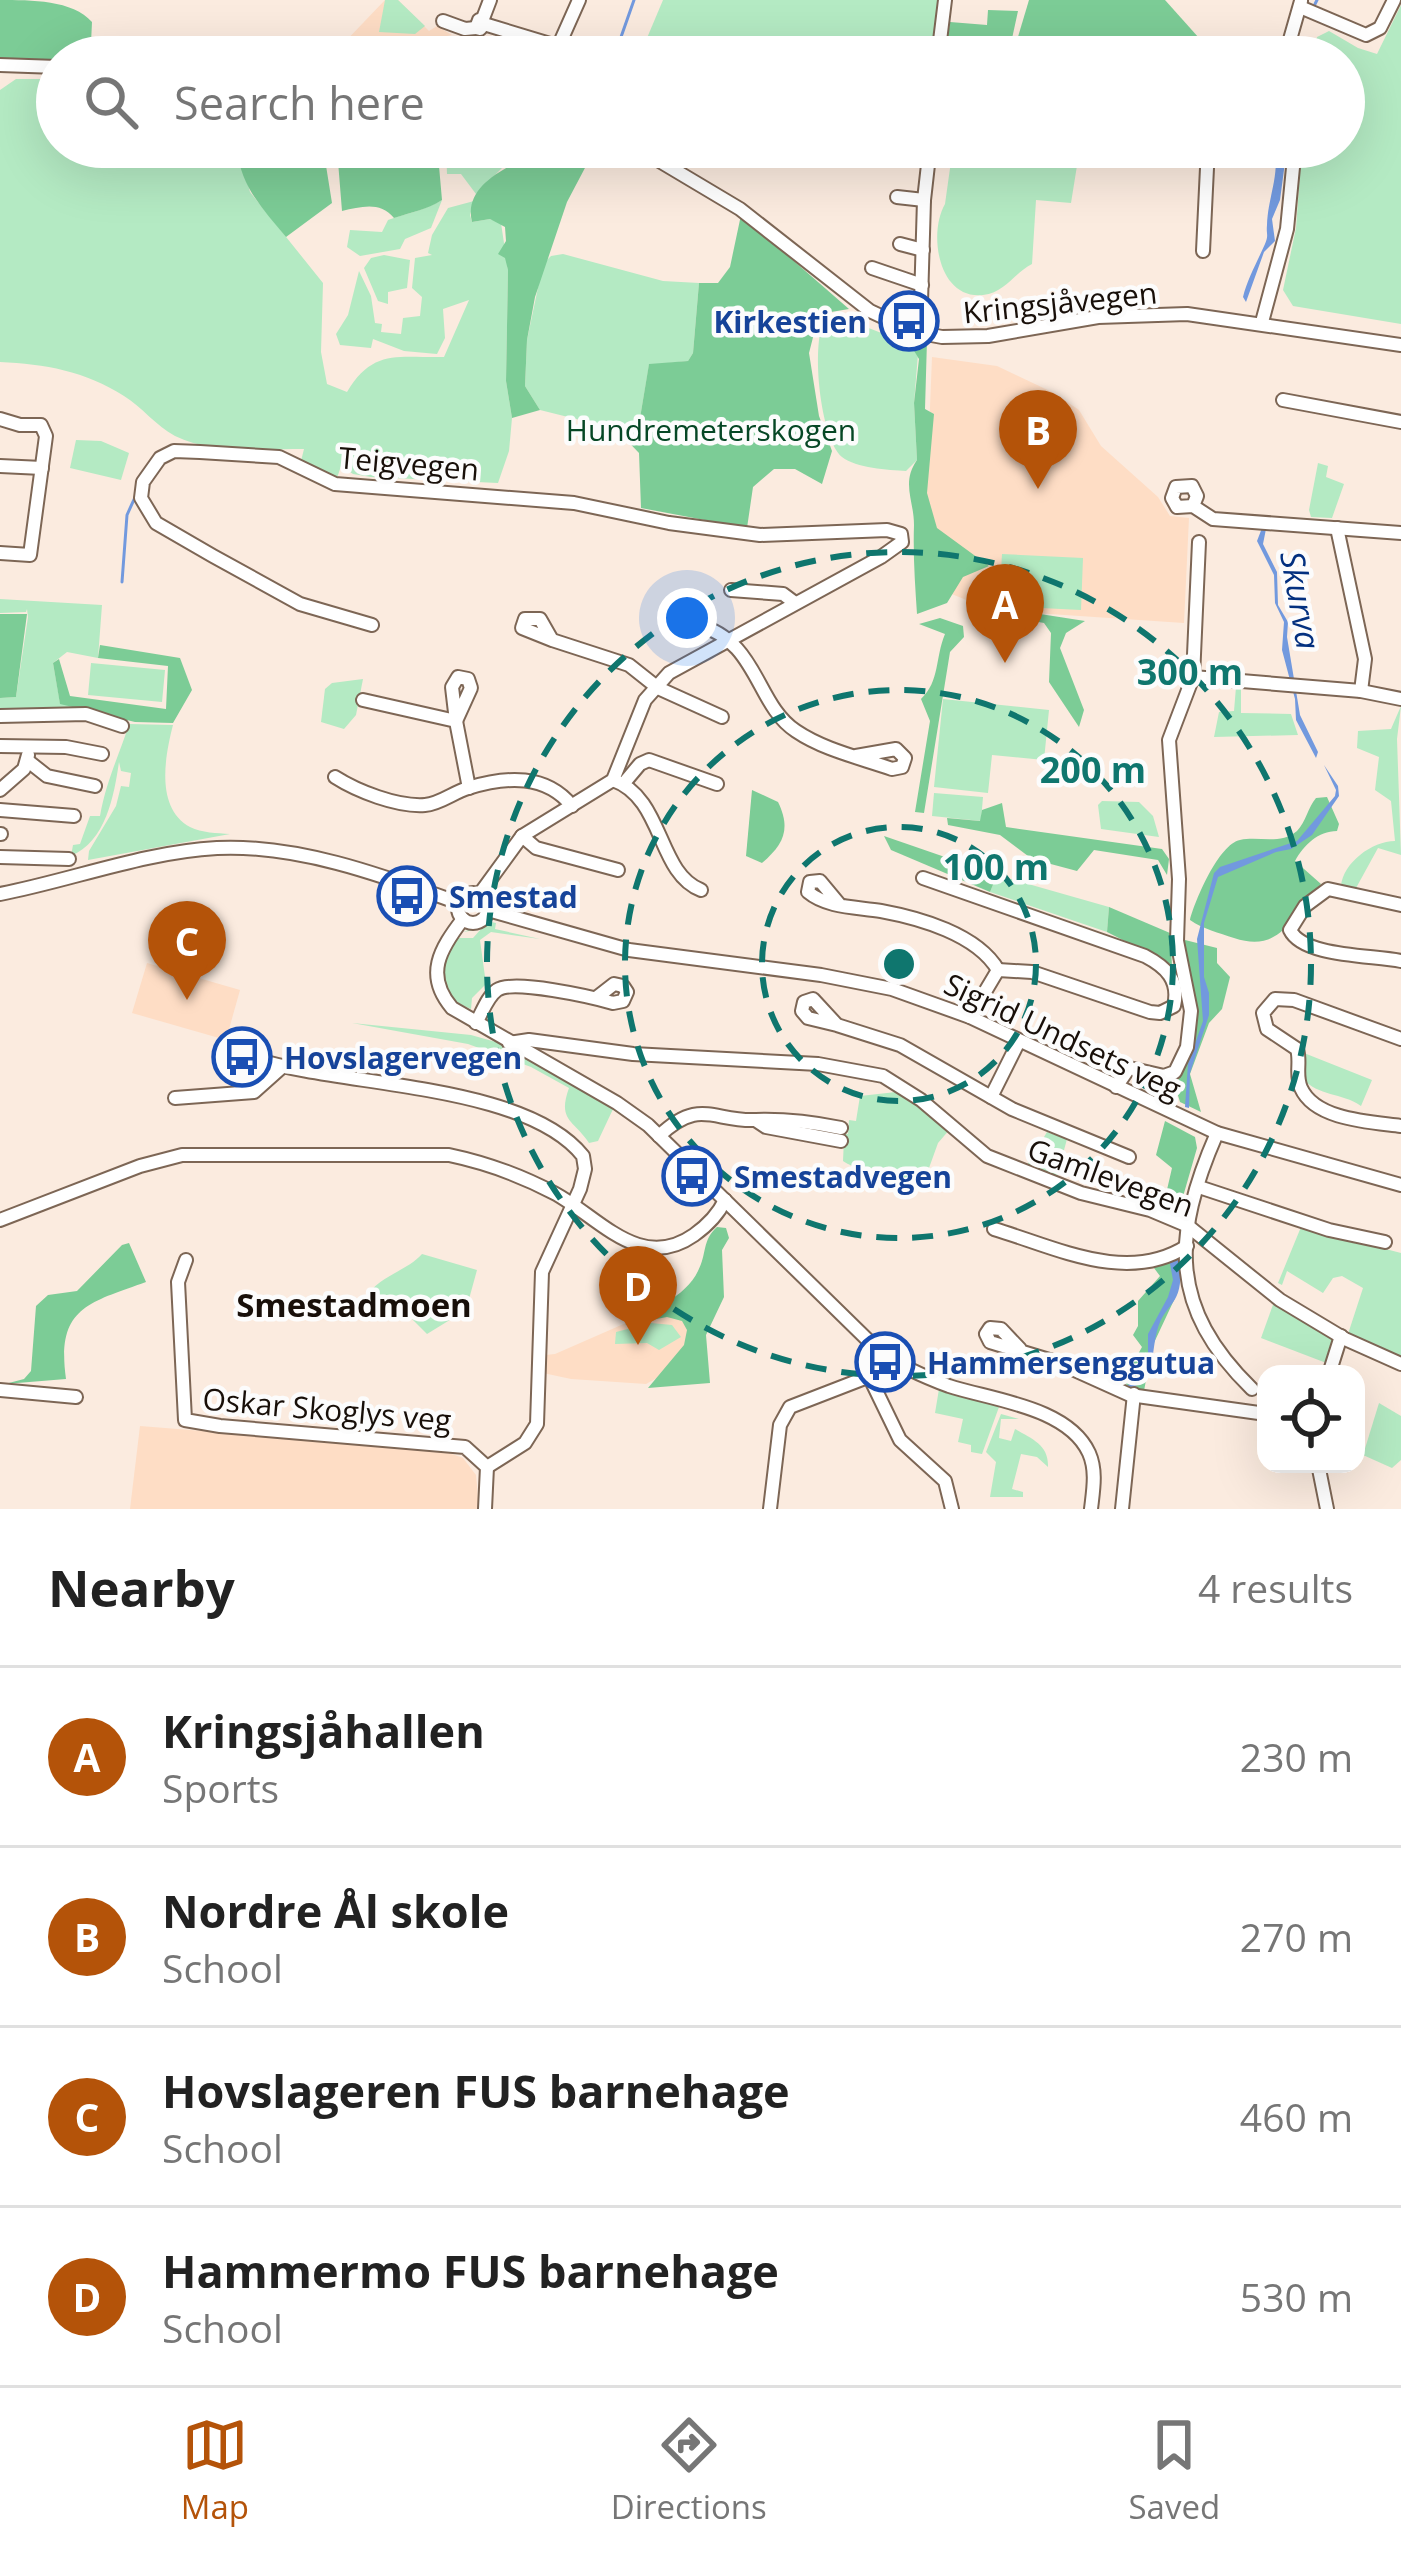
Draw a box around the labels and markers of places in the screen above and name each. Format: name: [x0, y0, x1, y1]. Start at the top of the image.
bus stop icon: Kirkestien: [878, 290, 940, 352]
place label: Kirkestien: [713, 301, 867, 342]
pin: B: [999, 390, 1077, 489]
pin: A: [966, 564, 1044, 663]
bus stop icon: Smestad: [376, 865, 438, 927]
place label: Smestad: [449, 876, 578, 917]
pin: C: [148, 901, 226, 1000]
centre of rings: [878, 943, 920, 985]
bus stop icon: Hovslagervegen: [211, 1026, 273, 1088]
place label: Hovslagervegen: [284, 1037, 522, 1078]
bus stop icon: Smestadvegen: [661, 1145, 723, 1207]
place label: Smestadvegen: [734, 1156, 952, 1197]
pin: D: [599, 1246, 677, 1345]
bus stop icon: Hammersenggutua: [854, 1331, 916, 1393]
place label: Hammersenggutua: [927, 1342, 1215, 1383]

